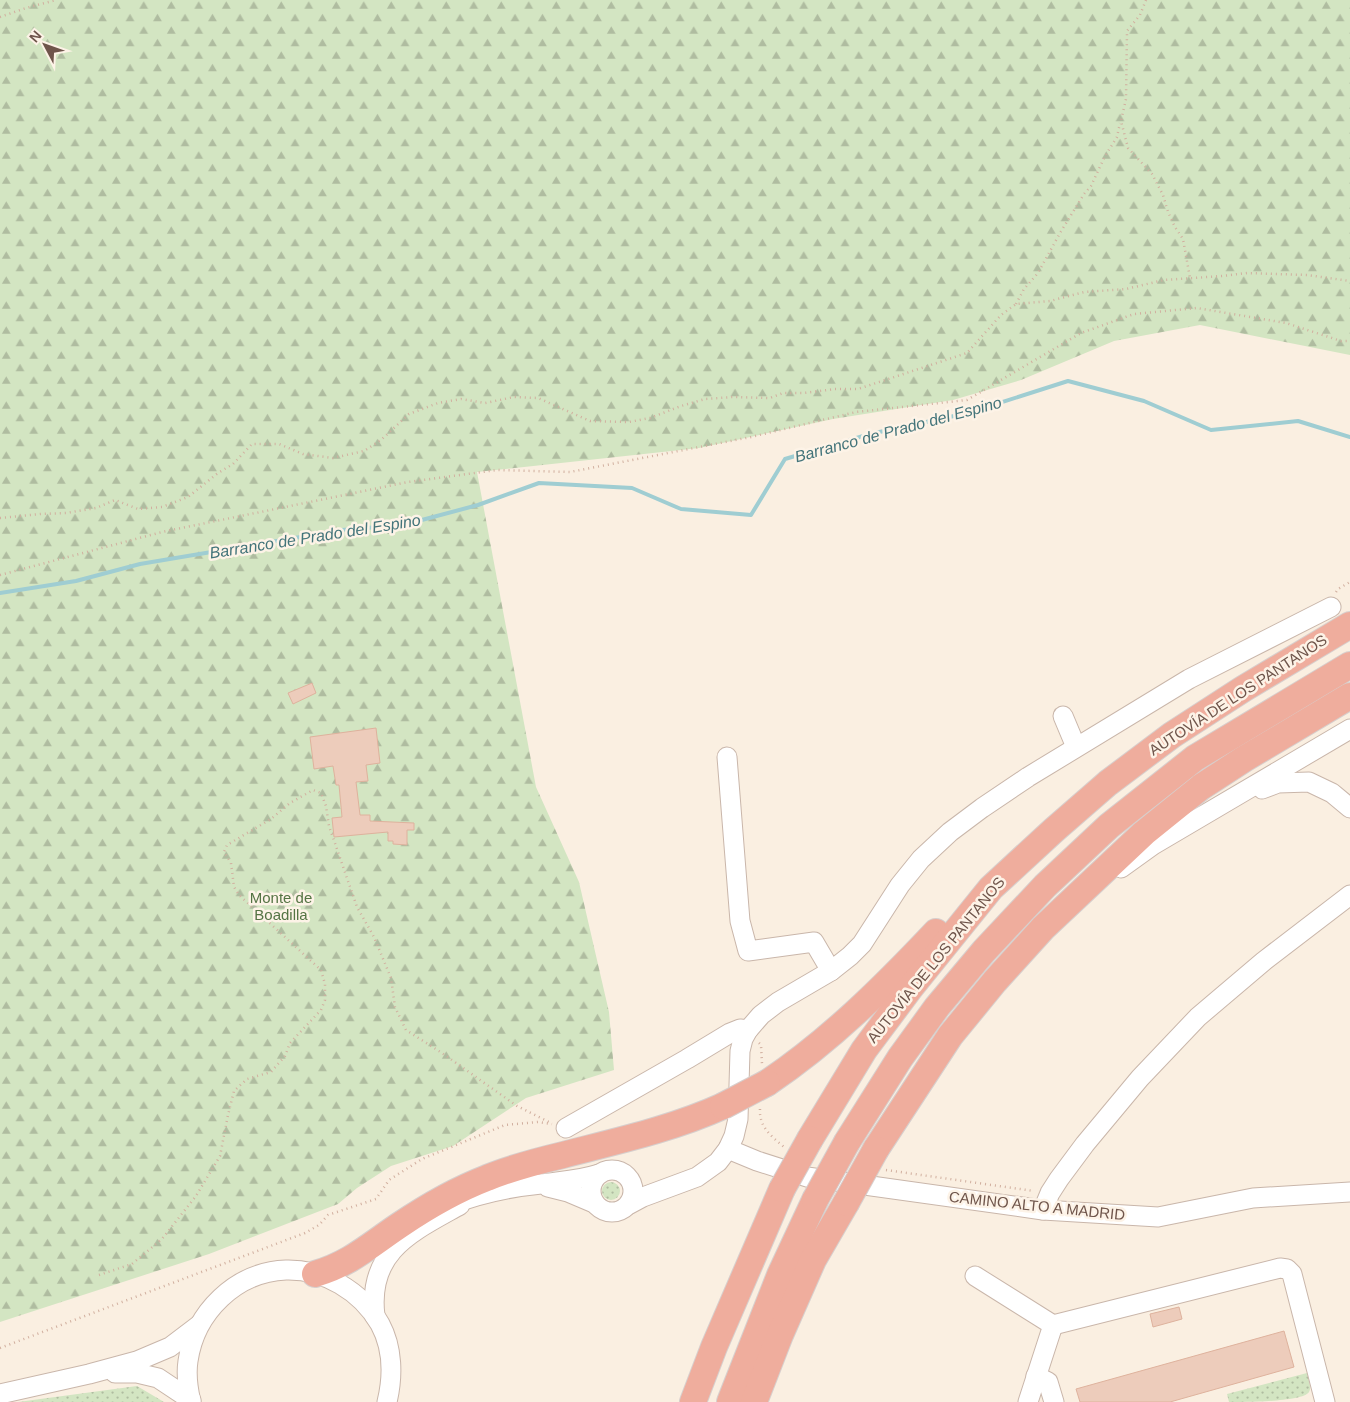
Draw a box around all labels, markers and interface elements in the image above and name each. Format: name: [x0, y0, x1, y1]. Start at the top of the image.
north arrow: [20, 20, 70, 70]
text: N: [26, 27, 45, 46]
water label: Barranco de Prado del Espino: [793, 394, 1004, 465]
water label: Barranco de Prado del Espino: [208, 511, 422, 562]
street label: AUTOVÍA DE LOS PANTANOS: [1146, 631, 1330, 758]
street label: AUTOVÍA DE LOS PANTANOS: [863, 873, 1008, 1046]
park label: Monte de Boadilla: [250, 889, 312, 923]
street label: CAMINO ALTO A MADRID: [948, 1188, 1126, 1223]

